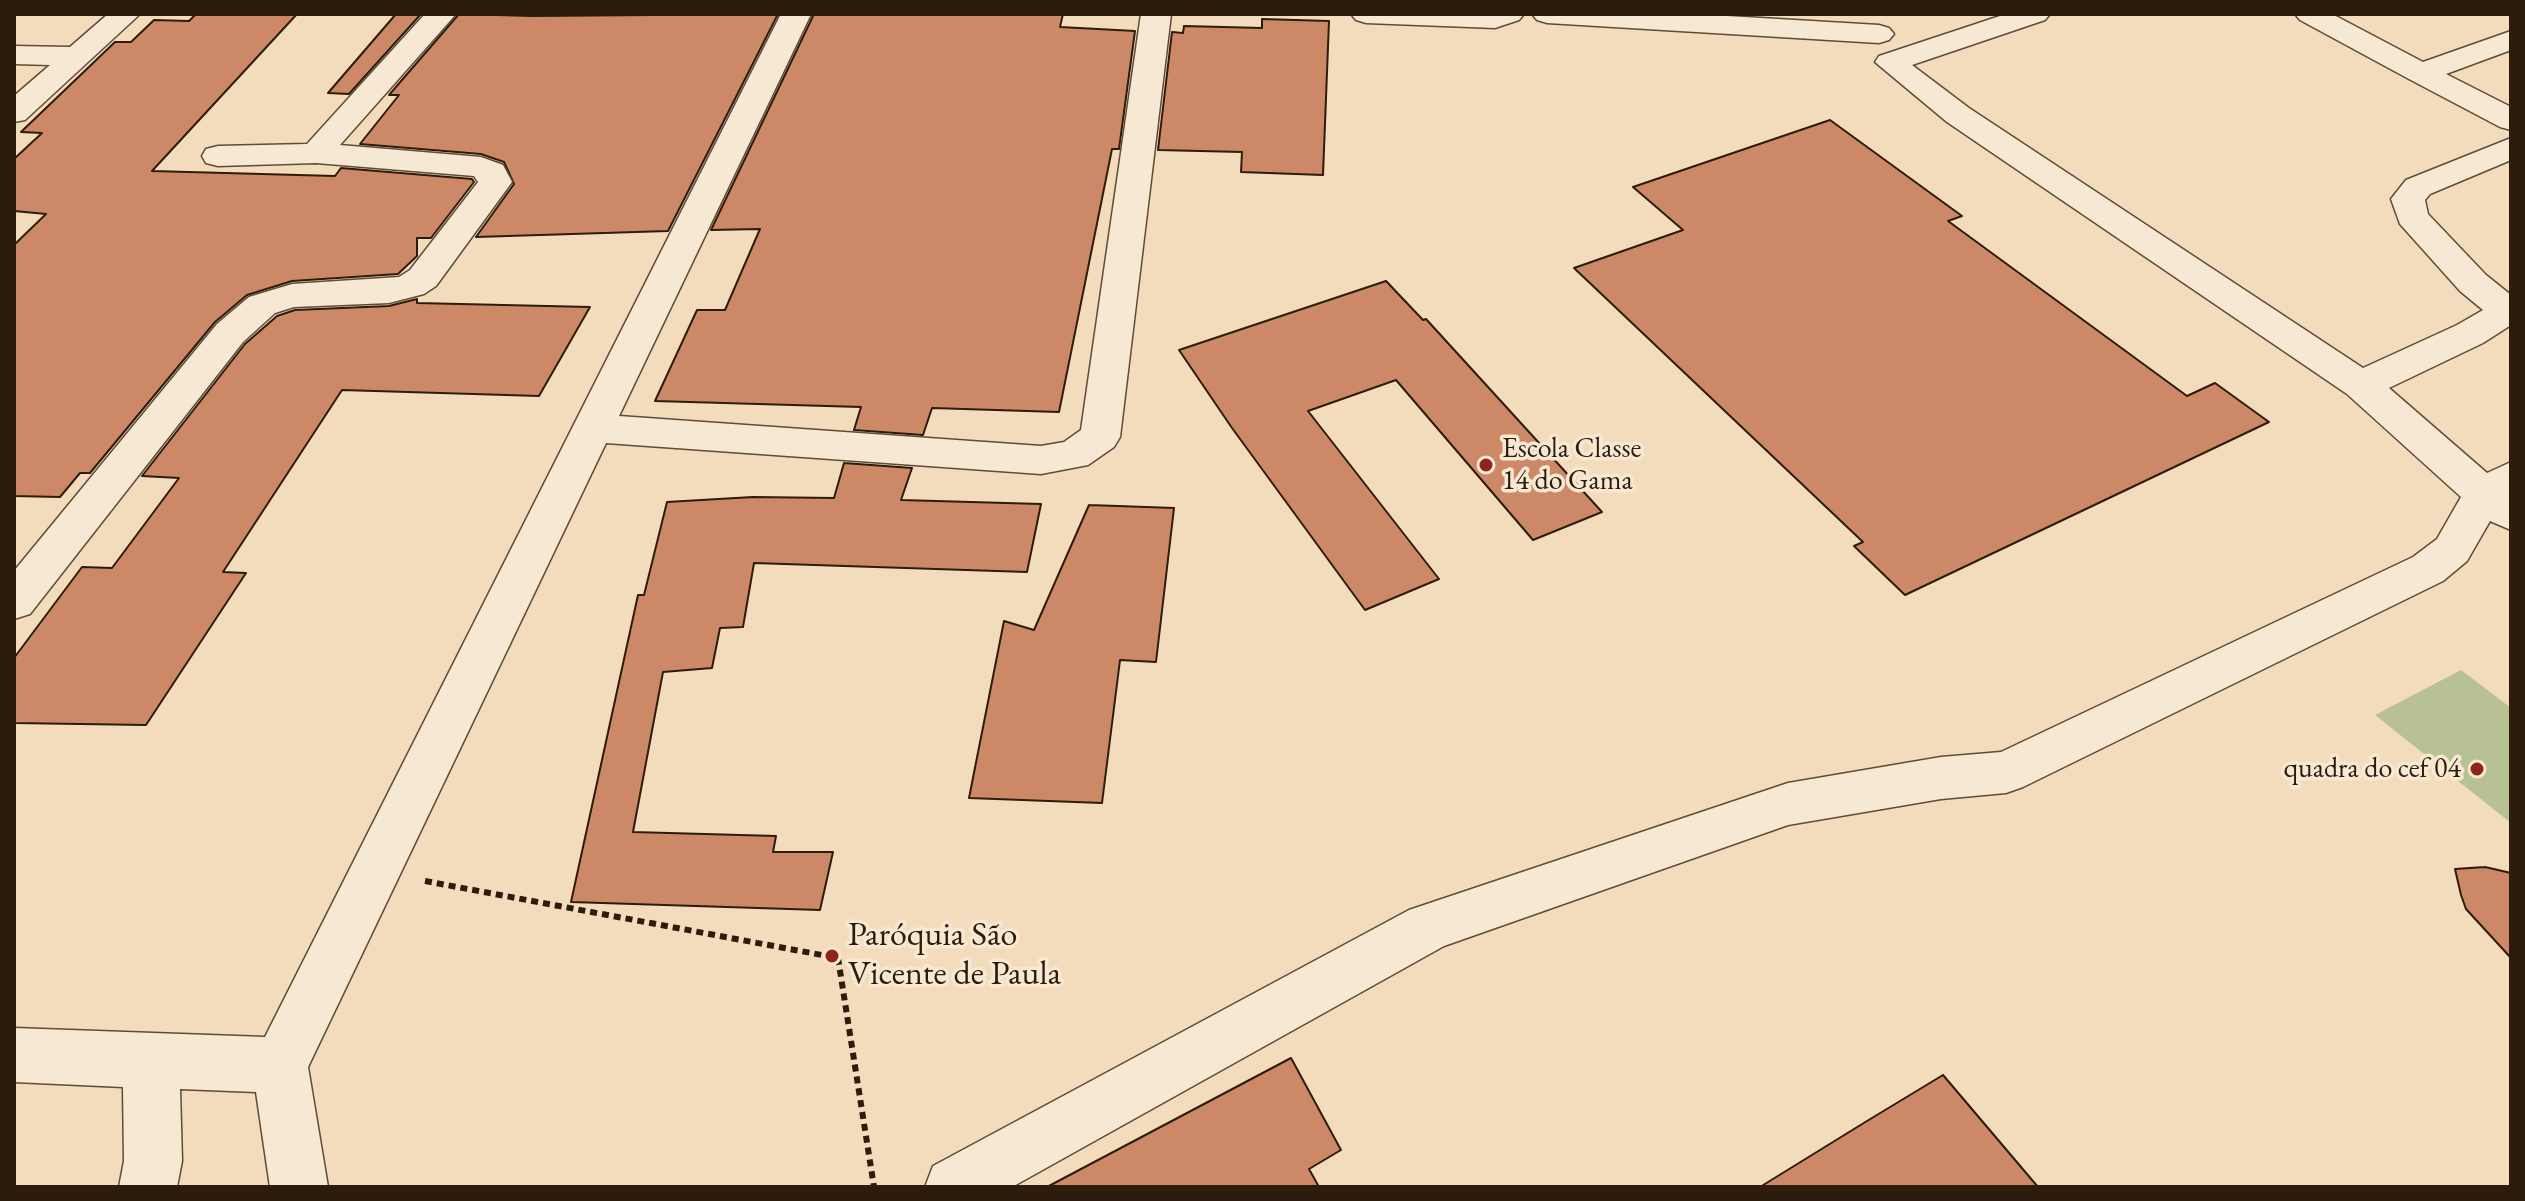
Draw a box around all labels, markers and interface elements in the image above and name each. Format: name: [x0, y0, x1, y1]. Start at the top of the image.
place label: Escola Classe 14 do Gama: [1502, 432, 1641, 498]
marker: Escola Classe 14 do Gama: [1477, 456, 1495, 474]
place label: quadra do cef 04: [2283, 752, 2461, 786]
marker: quadra do cef 04: [2468, 760, 2486, 778]
place label: Paróquia São Vicente de Paula: [848, 916, 1061, 996]
marker: Paróquia São Vicente de Paula: [823, 947, 841, 965]

